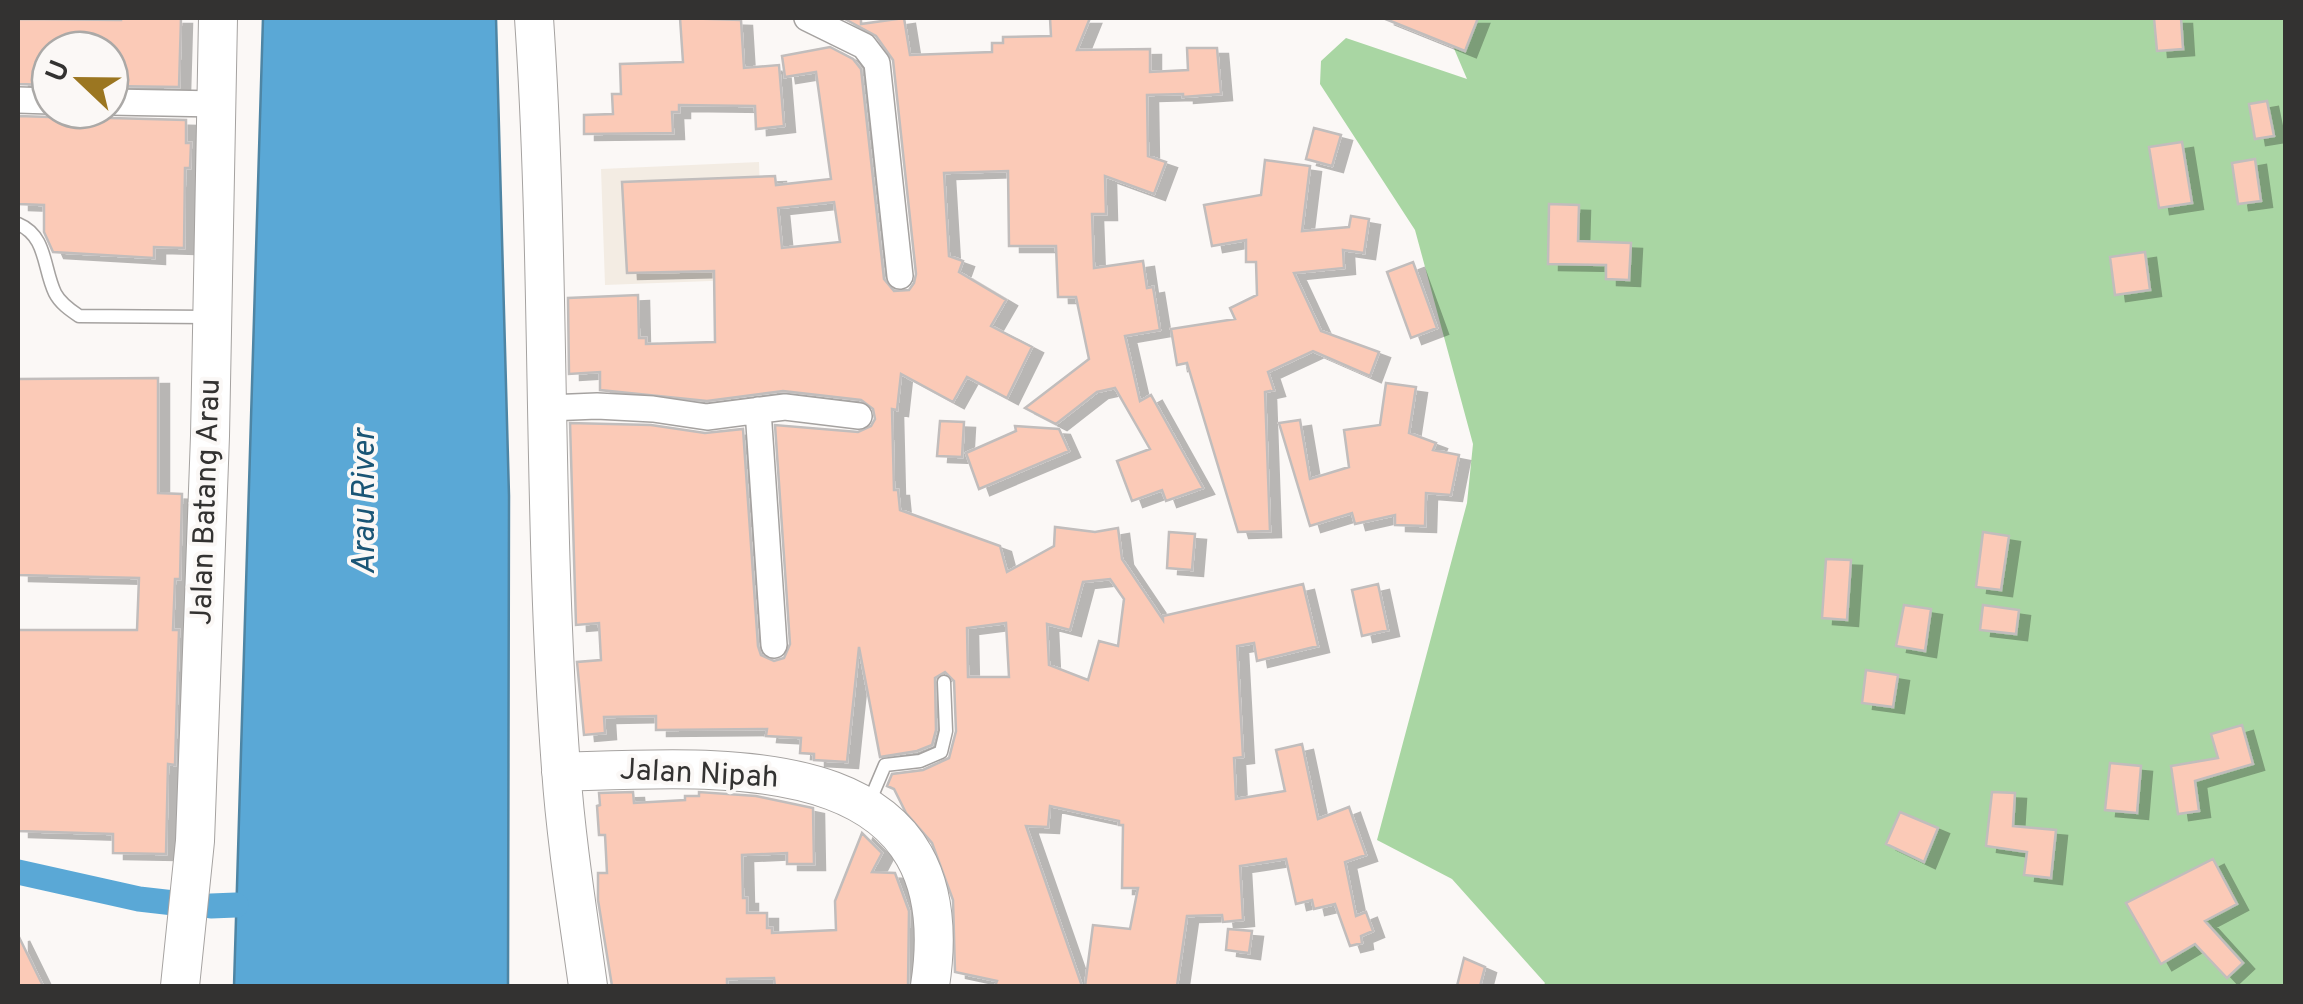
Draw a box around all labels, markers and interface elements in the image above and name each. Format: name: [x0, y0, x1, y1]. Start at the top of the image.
north arrow: [30, 30, 130, 130]
text: U: [39, 56, 80, 88]
street label: Jalan Batang Arau: [184, 378, 230, 626]
water label: Arau River: [346, 426, 386, 575]
street label: Jalan Nipah: [619, 752, 779, 798]

